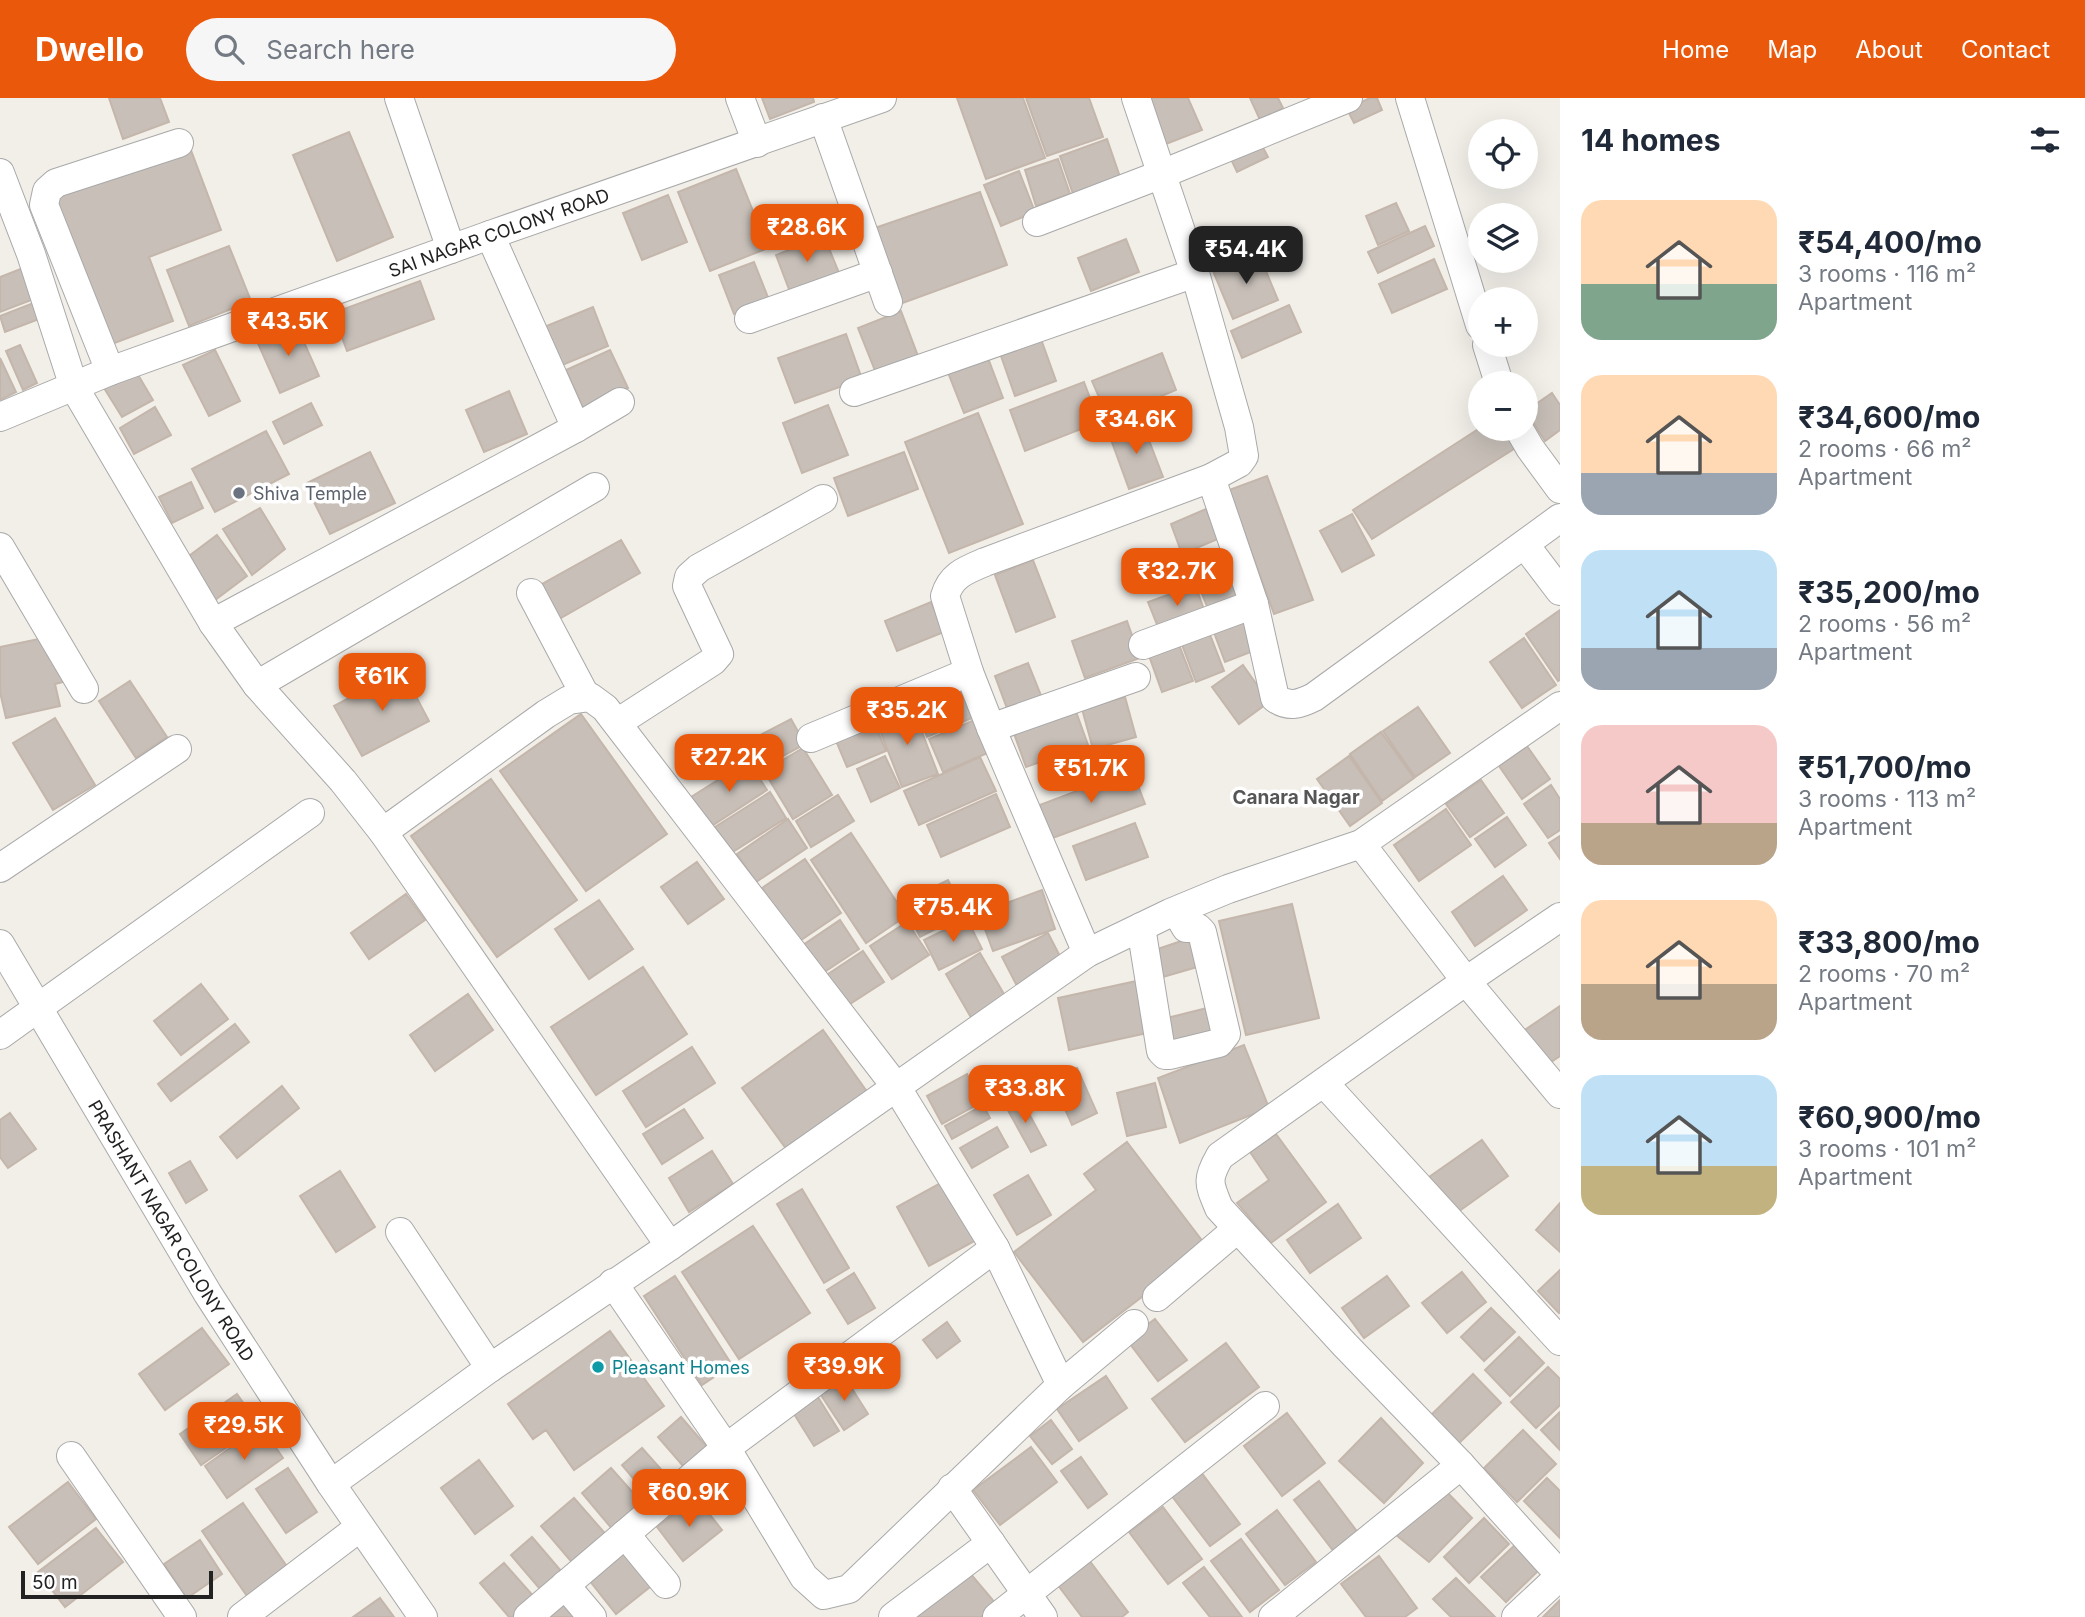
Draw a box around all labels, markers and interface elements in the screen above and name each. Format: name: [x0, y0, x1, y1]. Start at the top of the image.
search box: [186, 18, 676, 81]
text: Dwello: [35, 29, 144, 69]
icon: search: [210, 30, 248, 68]
text: Search here: [266, 34, 415, 65]
text: Home: [1662, 35, 1729, 64]
text: Map: [1767, 35, 1817, 64]
text: About: [1855, 35, 1923, 64]
text: Contact: [1961, 35, 2050, 64]
map controls: [1468, 119, 1538, 441]
button: locate: [1468, 119, 1538, 189]
icon: filters: [2026, 121, 2064, 159]
text: 14 homes: [1581, 122, 1720, 158]
street label: SAI NAGAR COLONY ROAD: [386, 184, 612, 281]
button: layers: [1468, 203, 1538, 273]
pin: ₹28.6K: [750, 204, 864, 264]
text: ₹28.6K: [767, 213, 847, 241]
text: ₹54,400/mo: [1798, 224, 1982, 260]
pin: ₹54.4K: [1189, 226, 1303, 286]
icon: home: [1637, 228, 1721, 312]
text: ₹54.4K: [1205, 235, 1287, 263]
text: 3 rooms · 116 m²: [1798, 260, 1976, 288]
button: +: [1468, 287, 1538, 357]
text: Apartment: [1798, 288, 1912, 316]
pin: ₹43.5K: [231, 299, 345, 358]
text: ₹43.5K: [247, 307, 329, 335]
button: −: [1468, 371, 1538, 441]
pin: ₹34.6K: [1079, 396, 1193, 456]
text: ₹34,600/mo: [1798, 399, 1980, 435]
icon: home: [1637, 403, 1721, 487]
text: ₹34.6K: [1095, 405, 1177, 433]
text: 2 rooms · 66 m²: [1798, 435, 1972, 463]
text: Apartment: [1798, 463, 1912, 491]
place label: Shiva Temple: [253, 483, 367, 504]
marker: Shiva Temple: [231, 485, 247, 501]
pin: ₹32.7K: [1120, 548, 1234, 608]
text: ₹32.7K: [1137, 557, 1217, 585]
text: ₹35,200/mo: [1798, 574, 1980, 610]
icon: home: [1637, 578, 1721, 662]
text: 2 rooms · 56 m²: [1798, 610, 1971, 638]
text: Apartment: [1798, 638, 1912, 666]
pin: ₹61K: [341, 654, 423, 713]
text: ₹61K: [355, 662, 409, 690]
pin: ₹35.2K: [850, 688, 964, 747]
text: ₹35.2K: [867, 696, 947, 724]
pin: ₹27.2K: [672, 734, 786, 794]
text: ₹27.2K: [691, 743, 767, 771]
pin: ₹51.7K: [1034, 746, 1148, 805]
text: ₹51,700/mo: [1798, 749, 1971, 785]
icon: home: [1637, 753, 1721, 837]
text: ₹51.7K: [1054, 754, 1128, 782]
text: 3 rooms · 113 m²: [1798, 785, 1976, 813]
district label: Canara Nagar: [1232, 786, 1360, 809]
text: Apartment: [1798, 813, 1912, 841]
pin: ₹75.4K: [896, 884, 1010, 944]
text: ₹75.4K: [913, 893, 993, 921]
text: ₹33,800/mo: [1798, 924, 1980, 960]
icon: home: [1637, 928, 1721, 1012]
text: 2 rooms · 70 m²: [1798, 960, 1970, 988]
text: Apartment: [1798, 988, 1912, 1016]
pin: ₹33.8K: [968, 1066, 1082, 1125]
text: ₹33.8K: [985, 1074, 1065, 1102]
street label: PRASHANT NAGAR COLONY ROAD: [84, 1096, 259, 1365]
text: ₹60,900/mo: [1798, 1099, 1981, 1135]
icon: home: [1637, 1103, 1721, 1187]
text: 3 rooms · 101 m²: [1798, 1135, 1976, 1163]
text: Apartment: [1798, 1163, 1912, 1191]
pin: ₹39.9K: [787, 1344, 901, 1403]
text: ₹39.9K: [803, 1352, 885, 1380]
place label: Pleasant Homes: [612, 1357, 750, 1378]
marker: Pleasant Homes: [590, 1359, 606, 1375]
pin: ₹29.5K: [187, 1402, 301, 1462]
text: ₹29.5K: [204, 1411, 284, 1439]
pin: ₹60.9K: [632, 1470, 746, 1529]
text: ₹60.9K: [648, 1478, 730, 1506]
scale bar: [21, 1568, 214, 1600]
text: 50 m: [32, 1571, 78, 1594]

